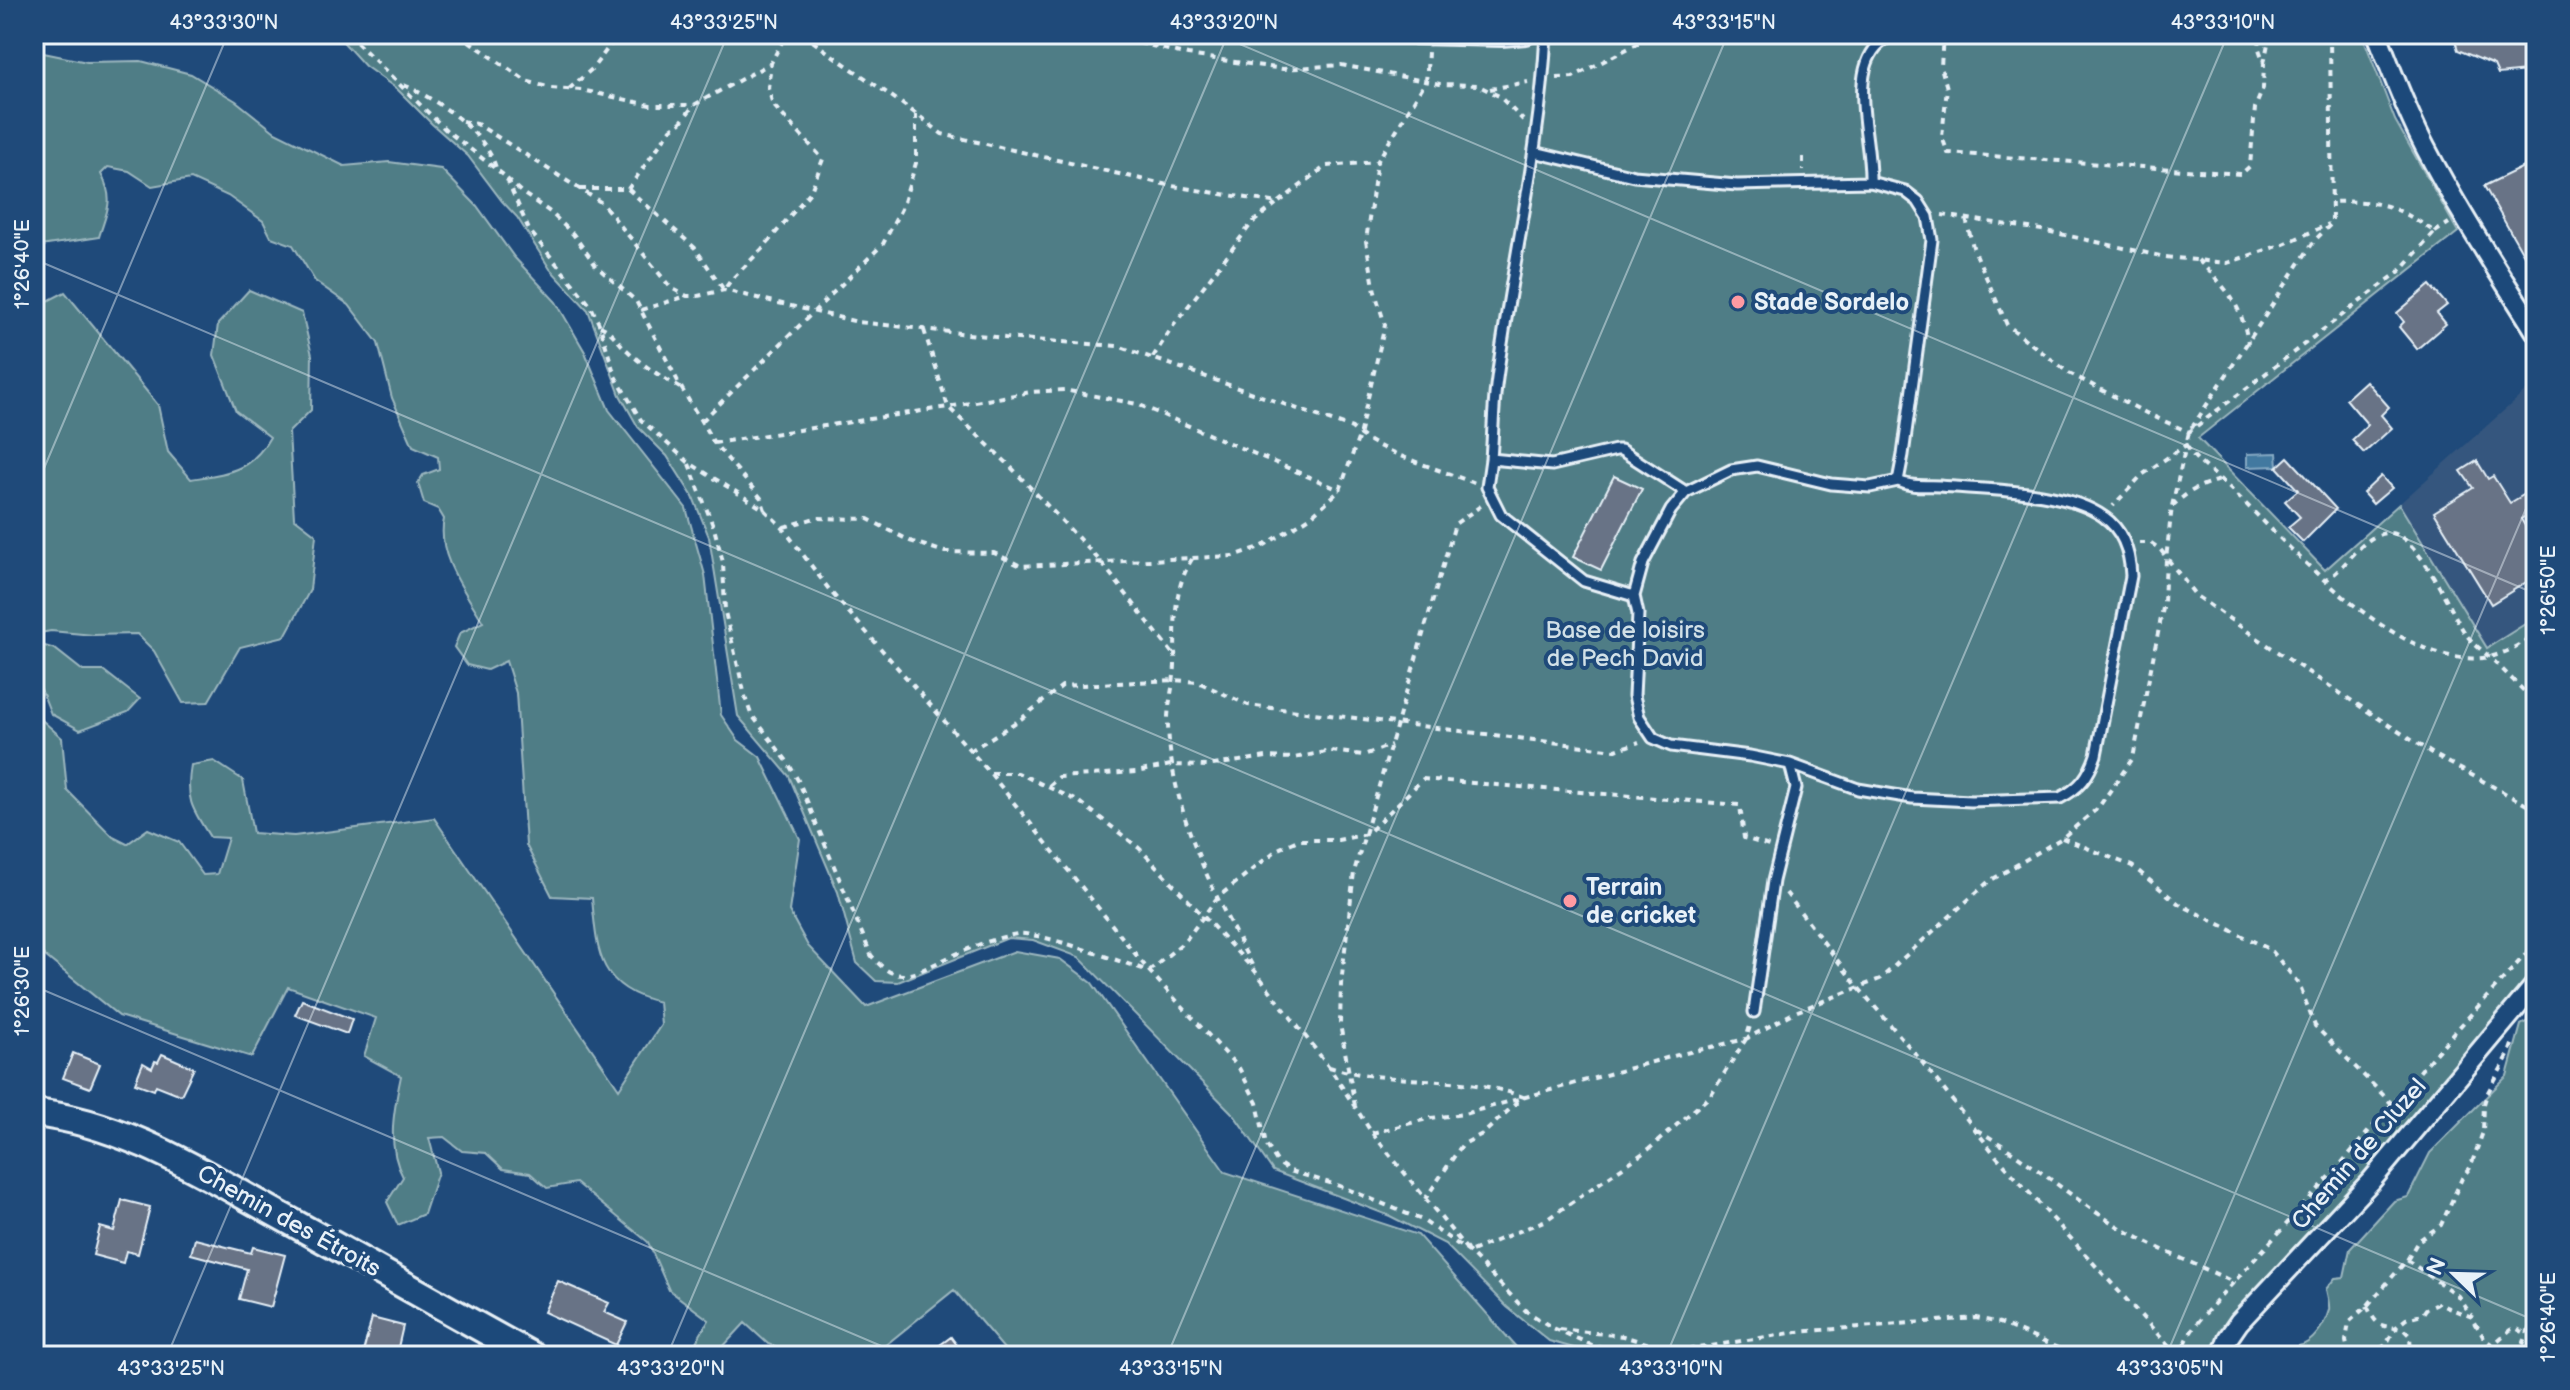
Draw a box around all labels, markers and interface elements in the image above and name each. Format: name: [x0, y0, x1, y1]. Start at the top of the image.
text: 43°33'30"N: [170, 11, 278, 35]
text: 43°33'25"N: [670, 11, 778, 35]
text: 43°33'20"N: [1170, 11, 1278, 35]
text: 43°33'15"N: [1672, 11, 1776, 35]
text: 43°33'10"N: [2171, 11, 2275, 35]
text: 1°26'40"E: [11, 219, 35, 309]
place label: Stade Sordelo: [1754, 288, 1909, 317]
marker: Stade Sordelo: [1729, 293, 1747, 311]
text: 1°26'50"E: [2537, 545, 2561, 635]
park label: Base de loisirs de Pech David: [1545, 616, 1705, 673]
place label: Terrain de cricket: [1586, 873, 1696, 930]
marker: Terrain de cricket: [1561, 892, 1579, 910]
text: 1°26'30"E: [11, 946, 35, 1036]
street label: Chemin de Cluzel: [2285, 1072, 2433, 1236]
street label: Chemin des Étroits: [192, 1158, 386, 1284]
north arrow: [2414, 1234, 2494, 1314]
text: N: [2421, 1254, 2453, 1280]
text: 1°26'40"E: [2537, 1272, 2561, 1362]
text: 43°33'25"N: [117, 1357, 225, 1381]
text: 43°33'20"N: [617, 1357, 725, 1381]
text: 43°33'15"N: [1119, 1357, 1223, 1381]
text: 43°33'10"N: [1619, 1357, 1723, 1381]
text: 43°33'05"N: [2116, 1357, 2224, 1381]

